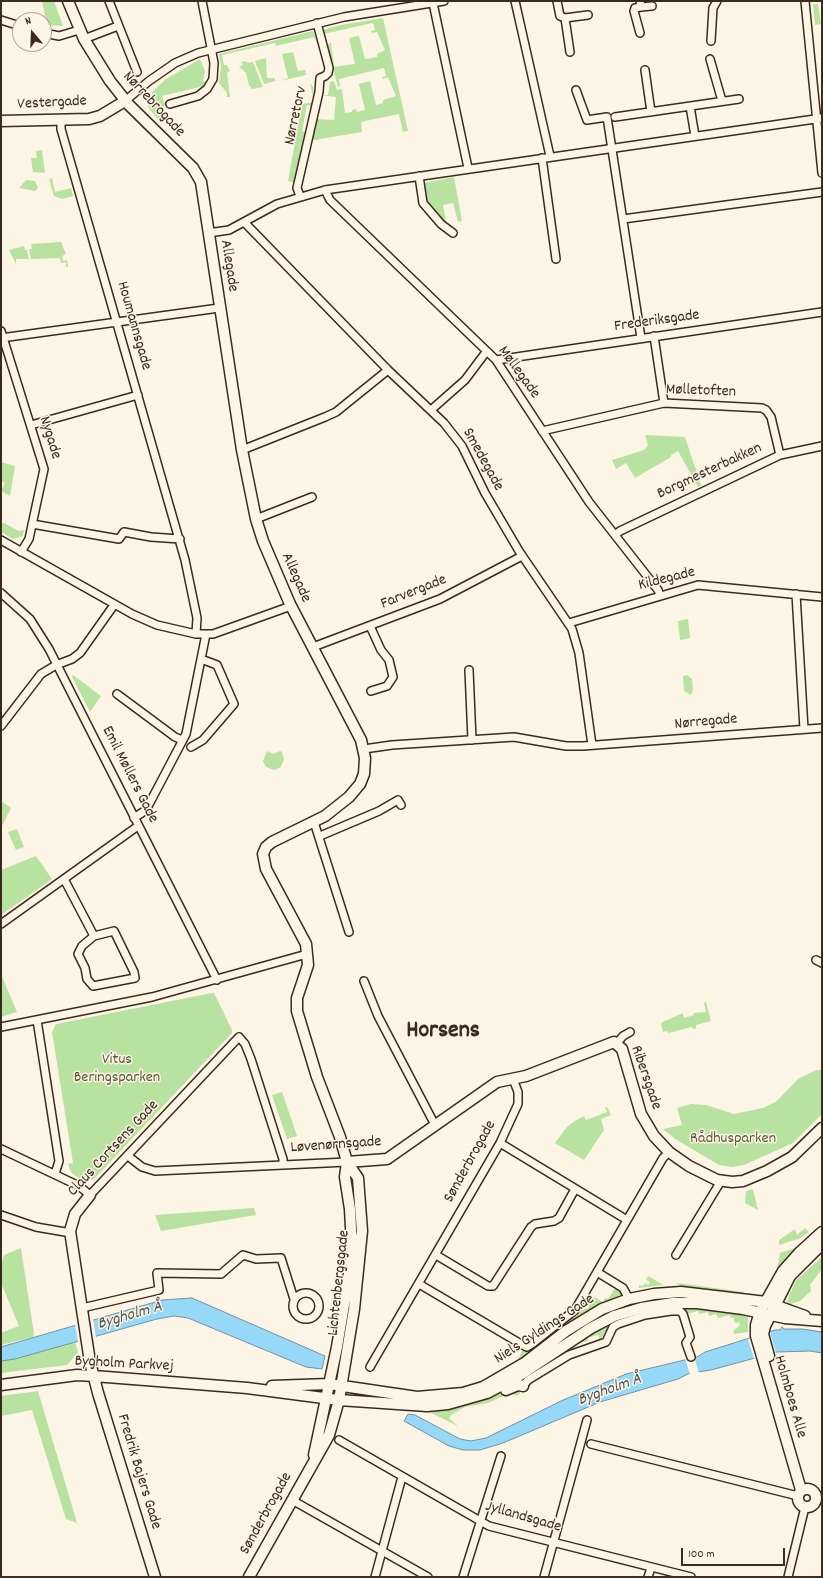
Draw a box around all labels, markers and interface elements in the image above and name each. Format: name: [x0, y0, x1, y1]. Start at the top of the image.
north arrow: [12, 12, 52, 52]
text: N: [23, 13, 34, 30]
street label: Nørrebrogade: [118, 68, 188, 142]
street label: Nørretorv: [281, 85, 313, 147]
street label: Vestergade: [17, 93, 87, 115]
street label: Allegade: [214, 239, 242, 293]
street label: Houmannsgade: [111, 279, 155, 373]
street label: Frederiksgade: [613, 307, 701, 337]
street label: Møllegade: [493, 343, 543, 403]
street label: Mølletoften: [666, 381, 736, 403]
street label: Nygade: [33, 414, 65, 462]
street label: Smedegade: [457, 425, 507, 495]
street label: Borgmesterbakken: [655, 439, 765, 505]
street label: Allegade: [276, 550, 314, 606]
street label: Kildegade: [637, 564, 697, 596]
street label: Farvergade: [378, 571, 450, 615]
street label: Nørregade: [674, 711, 738, 735]
street label: Emil Møllers Gade: [96, 723, 162, 827]
district label: Horsens: [406, 1019, 480, 1047]
street label: Ribersgade: [625, 1043, 665, 1113]
park label: Vitus Beringsparken: [74, 1051, 160, 1089]
street label: Claus Cortsens Gade: [64, 1097, 164, 1201]
street label: Sønderbrogade: [441, 1118, 501, 1206]
park label: Rådhusparken: [690, 1130, 776, 1150]
street label: Løvenørnsgade: [290, 1133, 382, 1159]
street label: Lichtenbergsgade: [325, 1229, 355, 1337]
street label: Niels Gyldings Gade: [491, 1290, 599, 1370]
water label: Bygholm Å: [95, 1298, 165, 1336]
street label: Bygholm Parkvej: [74, 1353, 174, 1377]
street label: Holmboes Alle: [768, 1354, 810, 1440]
water label: Bygholm Å: [575, 1370, 645, 1412]
street label: Fredrik Bajers Gade: [111, 1412, 165, 1532]
street label: Sønderbrogade: [237, 1470, 297, 1558]
street label: Jyllandsgade: [483, 1498, 563, 1538]
scale bar: [683, 1540, 787, 1566]
text: 100 m: [688, 1546, 715, 1563]

